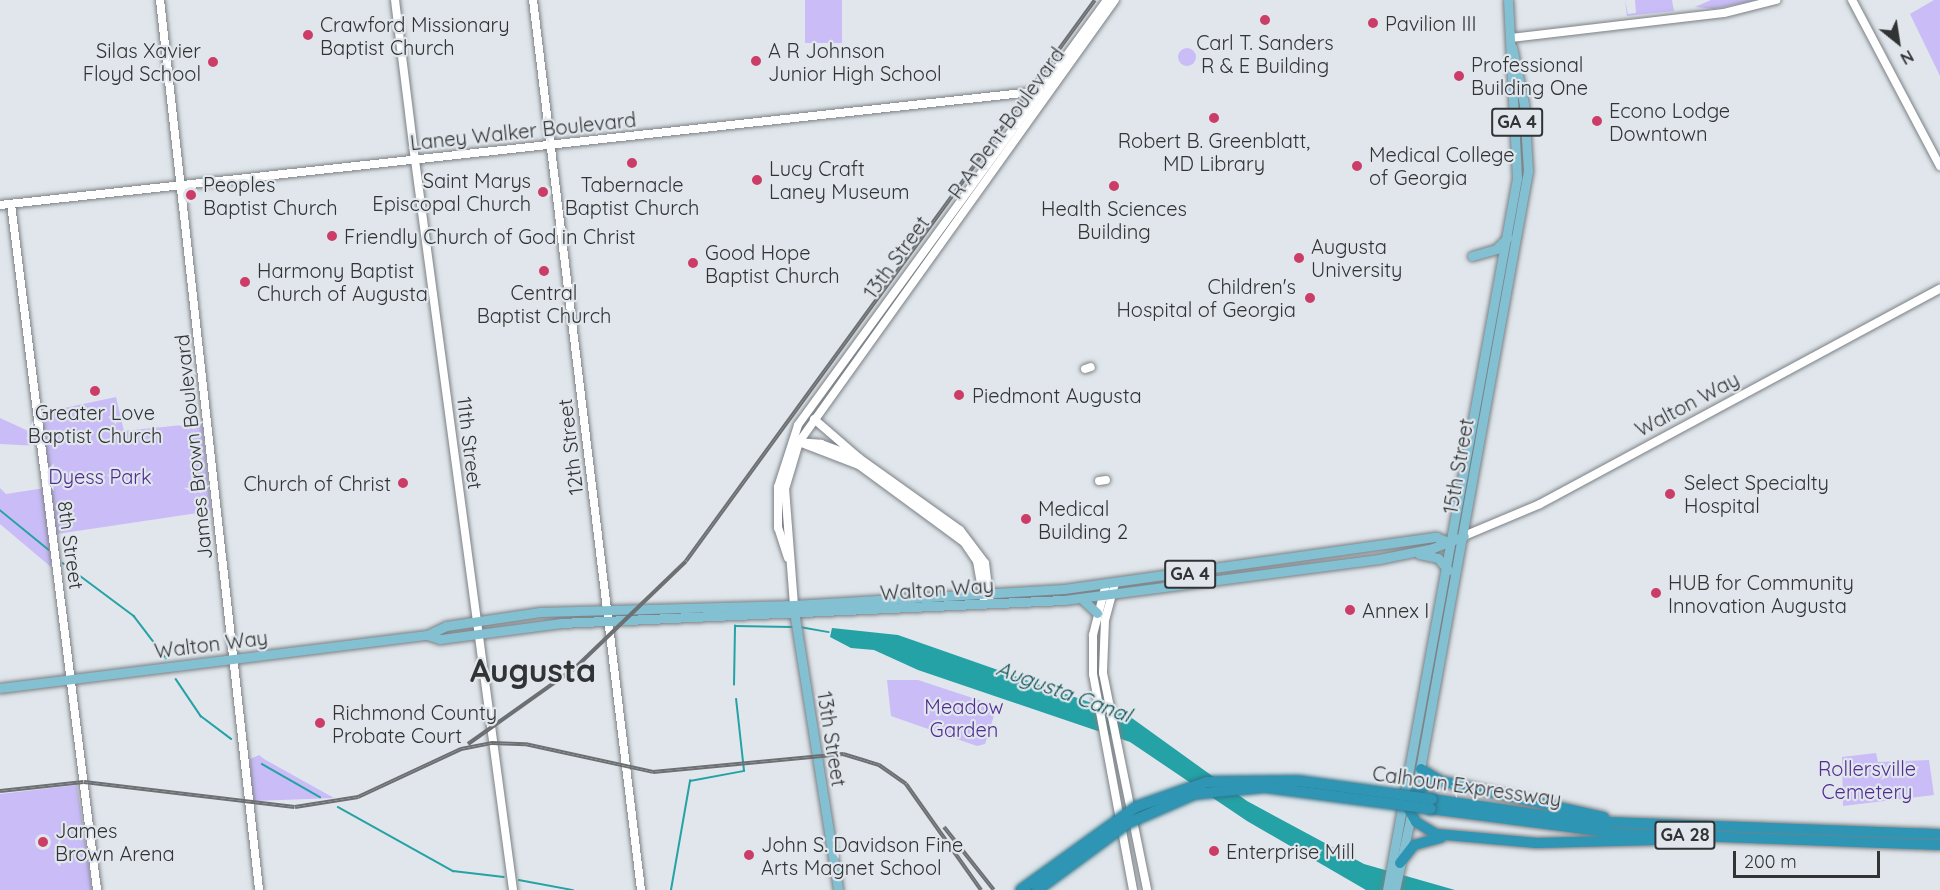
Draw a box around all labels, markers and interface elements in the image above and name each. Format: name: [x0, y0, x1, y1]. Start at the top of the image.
place label: Pavilion III: [1385, 11, 1477, 35]
place label: Crawford Missionary Baptist Church: [320, 12, 510, 59]
north arrow: [1868, 12, 1928, 72]
marker: Carl T. Sanders R & E Building: [1258, 13, 1272, 27]
marker: Pavilion III: [1366, 16, 1380, 30]
marker: Crawford Missionary Baptist Church: [301, 28, 315, 42]
place label: Carl T. Sanders R & E Building: [1196, 30, 1334, 77]
place label: A R Johnson Junior High School: [768, 38, 942, 85]
place label: Silas Xavier Floyd School: [83, 39, 201, 86]
street label: R A Dent Boulevard: [943, 43, 1069, 203]
text: N: [1897, 46, 1917, 69]
place label: Professional Building One: [1471, 52, 1588, 99]
marker: A R Johnson Junior High School: [749, 54, 763, 68]
marker: Silas Xavier Floyd School: [206, 55, 220, 69]
marker: Professional Building One: [1452, 69, 1466, 83]
place label: Econo Lodge Downtown: [1609, 98, 1730, 145]
street label: Laney Walker Boulevard: [409, 107, 637, 155]
road number: GA 4: [1490, 107, 1544, 137]
marker: Robert B. Greenblatt, MD Library: [1207, 111, 1221, 125]
marker: Econo Lodge Downtown: [1590, 114, 1604, 128]
place label: Robert B. Greenblatt, MD Library: [1118, 128, 1310, 175]
place label: Medical College of Georgia: [1369, 142, 1514, 189]
marker: Tabernacle Baptist Church: [625, 156, 639, 170]
place label: Lucy Craft Laney Museum: [769, 156, 910, 203]
marker: Medical College of Georgia: [1350, 159, 1364, 173]
place label: Saint Marys Episcopal Church: [372, 168, 531, 215]
place label: Peoples Baptist Church: [203, 172, 338, 219]
place label: Tabernacle Baptist Church: [565, 173, 699, 220]
marker: Lucy Craft Laney Museum: [750, 173, 764, 187]
marker: Health Sciences Building: [1107, 179, 1121, 193]
marker: Saint Marys Episcopal Church: [536, 185, 550, 199]
marker: Peoples Baptist Church: [184, 188, 198, 202]
place label: Health Sciences Building: [1041, 196, 1187, 243]
street label: 13th Street: [858, 211, 934, 303]
place label: Friendly Church of God in Christ: [344, 224, 636, 248]
marker: Friendly Church of God in Christ: [325, 229, 339, 243]
place label: Augusta University: [1311, 234, 1402, 281]
place label: Good Hope Baptist Church: [705, 240, 840, 287]
marker: Augusta University: [1292, 251, 1306, 265]
marker: Good Hope Baptist Church: [686, 256, 700, 270]
place label: Harmony Baptist Church of Augusta: [257, 258, 428, 305]
marker: Central Baptist Church: [537, 264, 551, 278]
place label: Children's Hospital of Georgia: [1116, 274, 1296, 321]
marker: Harmony Baptist Church of Augusta: [238, 275, 252, 289]
place label: Central Baptist Church: [477, 280, 611, 327]
marker: Children's Hospital of Georgia: [1301, 289, 1319, 307]
street label: James Brown Boulevard: [169, 333, 217, 561]
street label: Walton Way: [1631, 367, 1743, 441]
place label: Piedmont Augusta: [972, 383, 1142, 407]
marker: Greater Love Baptist Church: [88, 384, 102, 398]
marker: Piedmont Augusta: [950, 386, 968, 404]
street label: 11th Street: [452, 395, 488, 491]
street label: 12th Street: [552, 398, 588, 496]
place label: Greater Love Baptist Church: [28, 400, 162, 447]
street label: 15th Street: [1438, 416, 1478, 516]
park label: Dyess Park: [48, 464, 152, 488]
place label: Select Specialty Hospital: [1684, 470, 1829, 517]
place label: Church of Christ: [243, 471, 391, 495]
marker: Church of Christ: [396, 476, 410, 490]
marker: Select Specialty Hospital: [1661, 485, 1679, 503]
place label: Medical Building 2: [1038, 496, 1128, 543]
street label: 8th Street: [53, 499, 89, 591]
marker: Medical Building 2: [1019, 512, 1033, 526]
road number: GA 4: [1163, 559, 1217, 589]
place label: HUB for Community Innovation Augusta: [1668, 570, 1854, 617]
street label: Walton Way: [879, 573, 995, 605]
marker: HUB for Community Innovation Augusta: [1649, 586, 1663, 600]
place label: Annex I: [1362, 598, 1429, 622]
marker: Annex I: [1343, 603, 1357, 617]
street label: Walton Way: [153, 625, 269, 663]
district label: Augusta: [470, 651, 596, 689]
water label: Augusta Canal: [993, 655, 1135, 727]
street label: 13th Street: [813, 690, 851, 788]
park label: Meadow Garden: [924, 695, 1004, 742]
place label: Richmond County Probate Court: [332, 700, 497, 747]
marker: Richmond County Probate Court: [313, 716, 327, 730]
park label: Rollersville Cemetery: [1818, 757, 1916, 804]
street label: Calhoun Expressway: [1371, 761, 1563, 811]
place label: James Brown Arena: [55, 819, 175, 866]
road number: GA 28: [1654, 820, 1716, 850]
place label: John S. Davidson Fine Arts Magnet School: [761, 832, 963, 879]
marker: James Brown Arena: [36, 835, 50, 849]
place label: Enterprise Mill: [1226, 839, 1355, 863]
scale bar: [1736, 839, 1883, 877]
marker: Enterprise Mill: [1207, 844, 1221, 858]
marker: John S. Davidson Fine Arts Magnet School: [742, 848, 756, 862]
text: 200 m: [1744, 850, 1797, 873]

